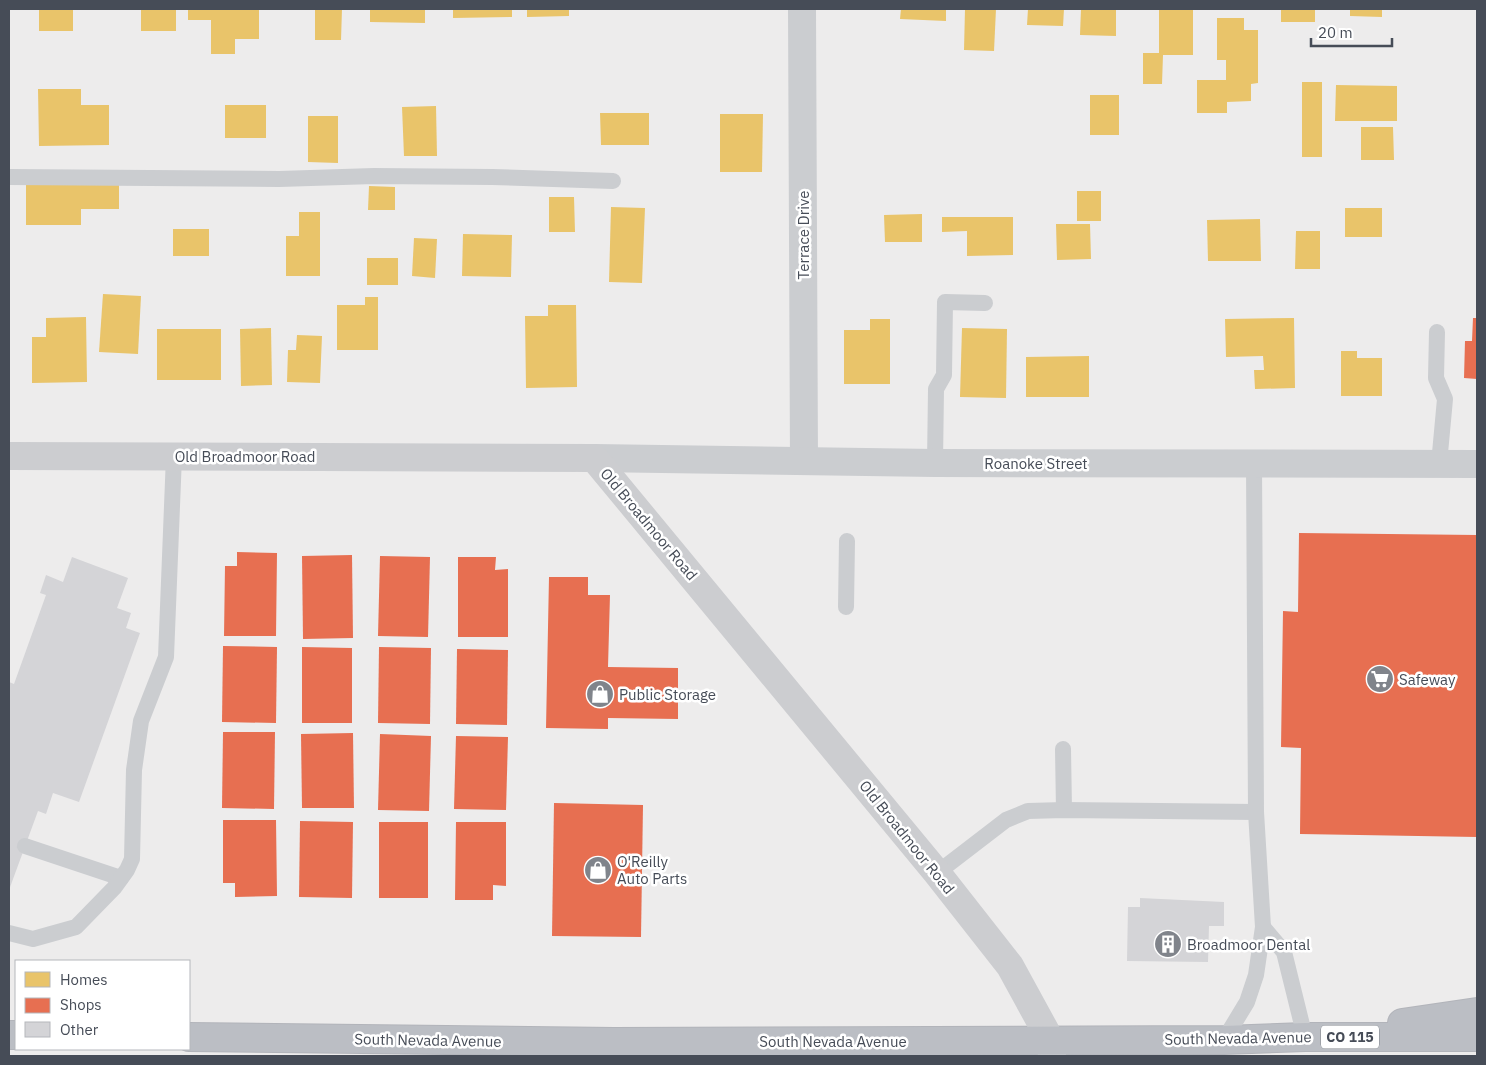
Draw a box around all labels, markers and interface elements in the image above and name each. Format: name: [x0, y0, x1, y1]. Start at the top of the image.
scale bar: [1311, 15, 1392, 47]
text: 20 m: [1318, 23, 1353, 42]
street label: Terrace Drive: [794, 191, 813, 279]
street label: Old Broadmoor Road: [175, 447, 315, 466]
street label: Roanoke Street: [984, 454, 1088, 473]
street label: Old Broadmoor Road: [597, 464, 701, 584]
supermarket icon: Safeway: [1365, 664, 1395, 694]
place label: Safeway: [1399, 670, 1456, 689]
shop icon: Public Storage: [585, 679, 615, 709]
place label: Public Storage: [619, 685, 716, 704]
street label: Old Broadmoor Road: [855, 776, 959, 898]
place label: O'Reilly Auto Parts: [617, 852, 687, 888]
shop icon: O'Reilly Auto Parts: [583, 855, 613, 885]
building icon: Broadmoor Dental: [1153, 929, 1183, 959]
place label: Broadmoor Dental: [1187, 935, 1310, 954]
legend: [15, 960, 190, 1050]
text: Homes: [60, 970, 108, 989]
text: Shops: [60, 995, 102, 1014]
text: Other: [60, 1020, 99, 1039]
road number: CO 115: [1321, 1026, 1379, 1048]
street label: South Nevada Avenue: [1164, 1027, 1312, 1049]
street label: South Nevada Avenue: [354, 1029, 502, 1051]
street label: South Nevada Avenue: [759, 1032, 907, 1051]

